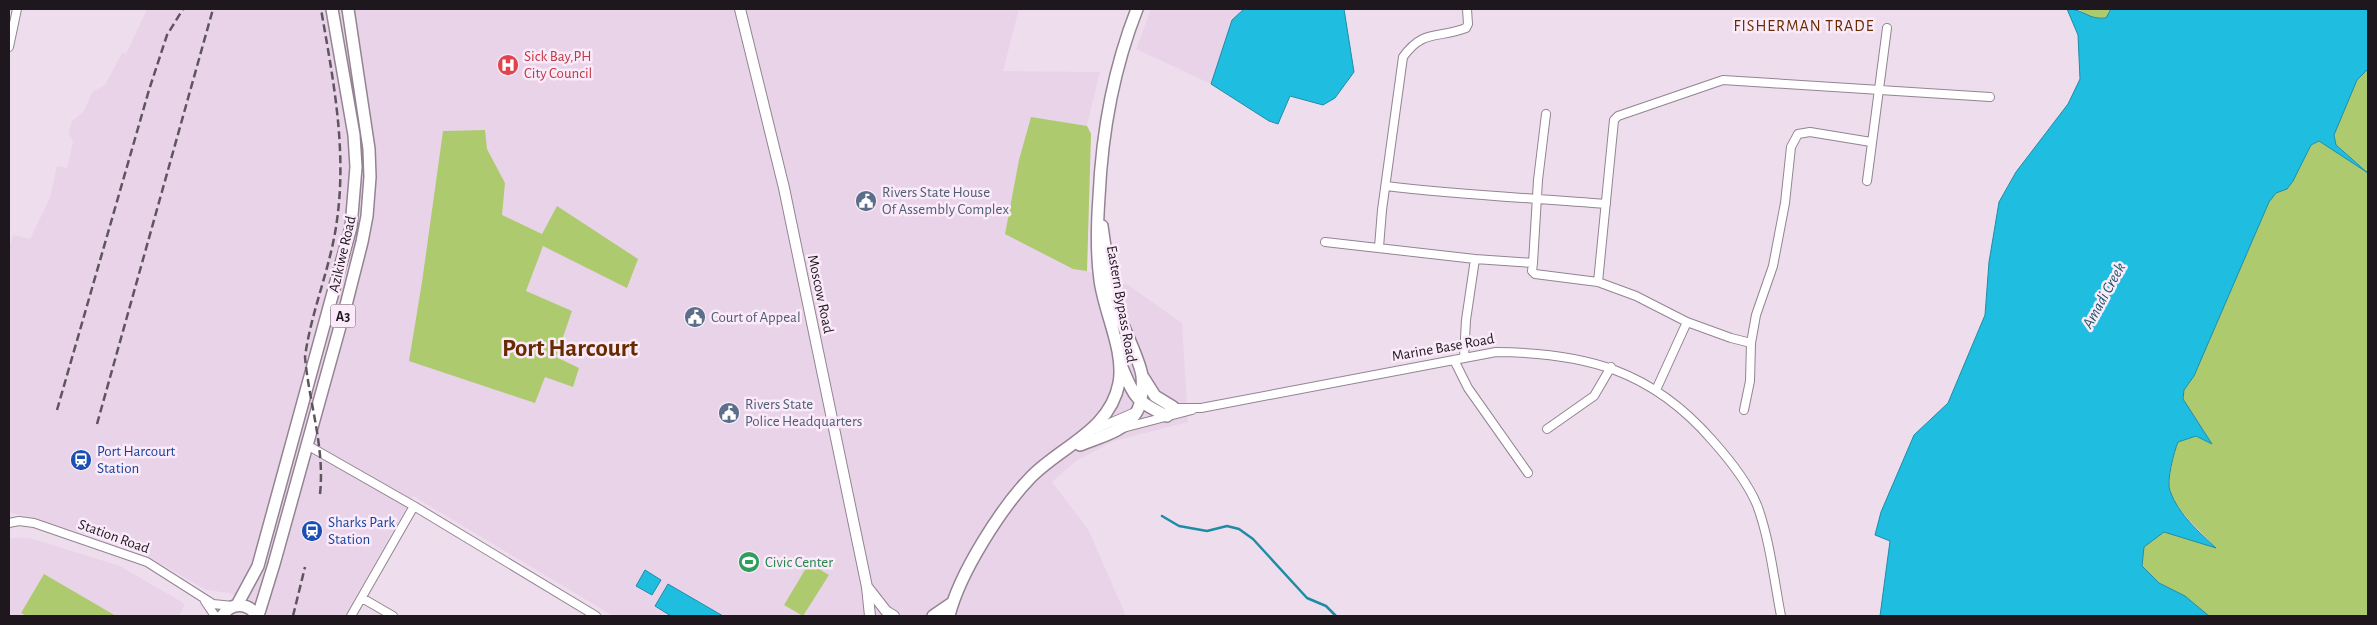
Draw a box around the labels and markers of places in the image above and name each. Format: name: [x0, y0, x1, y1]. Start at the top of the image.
place label: Sick Bay,PH City Council: [524, 49, 592, 81]
hospital icon: Sick Bay,PH City Council: [496, 53, 520, 77]
place label: Rivers State House Of Assembly Complex: [882, 185, 1009, 217]
public building icon: Rivers State House Of Assembly Complex: [854, 189, 878, 213]
public building icon: Court of Appeal: [683, 305, 707, 329]
place label: Court of Appeal: [711, 310, 801, 325]
place label: Rivers State Police Headquarters: [745, 397, 862, 429]
public building icon: Rivers State Police Headquarters: [717, 401, 741, 425]
place label: Port Harcourt Station: [97, 444, 176, 476]
station icon: Port Harcourt Station: [69, 448, 93, 472]
place label: Sharks Park Station: [328, 515, 395, 547]
station icon: Sharks Park Station: [300, 519, 324, 543]
sports icon: Civic Center: [737, 550, 761, 574]
place label: Civic Center: [765, 555, 833, 570]

